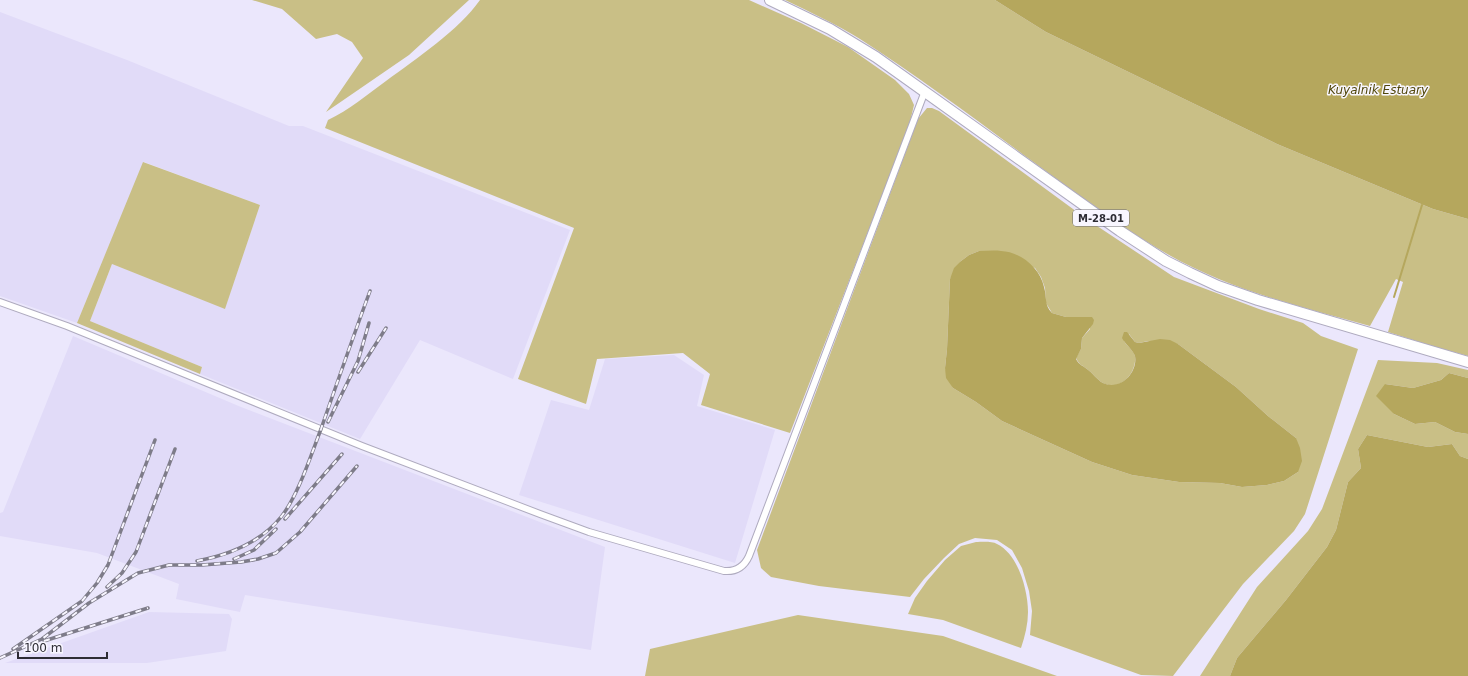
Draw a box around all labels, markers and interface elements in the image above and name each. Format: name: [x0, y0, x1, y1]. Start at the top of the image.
water label: Kuyalnik Estuary: [1328, 83, 1429, 97]
road number: М-28-01: [1073, 210, 1129, 226]
scale bar: [18, 634, 107, 660]
text: 100 m: [24, 641, 62, 655]

